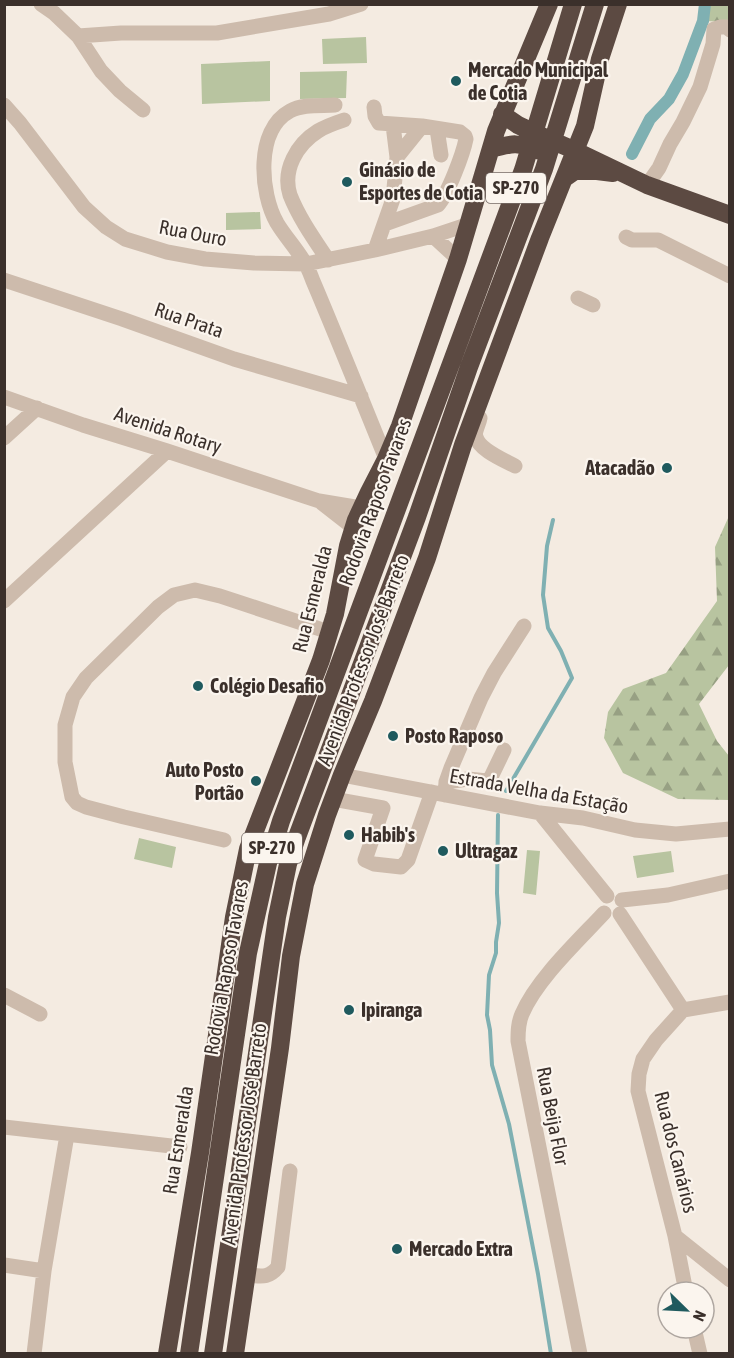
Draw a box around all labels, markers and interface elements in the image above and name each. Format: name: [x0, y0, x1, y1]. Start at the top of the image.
place label: Mercado Municipal de Cotia: [468, 58, 609, 104]
marker: Mercado Municipal de Cotia: [449, 74, 463, 88]
place label: Ginásio de Esportes de Cotia: [359, 158, 483, 204]
road number: SP-270: [486, 173, 546, 203]
marker: Ginásio de Esportes de Cotia: [340, 175, 354, 189]
street label: Rua Ouro: [157, 215, 229, 250]
street label: Rua Prata: [152, 297, 227, 342]
street label: Avenida Rotary: [112, 401, 225, 458]
street label: Rodovia Raposo Tavares: [334, 415, 416, 589]
place label: Atacadão: [584, 456, 655, 479]
marker: Atacadão: [660, 461, 674, 475]
street label: Rua Esmeralda: [287, 543, 336, 655]
street label: Avenida Professor José Barreto: [312, 551, 413, 768]
place label: Colégio Desafio: [210, 674, 324, 697]
marker: Colégio Desafio: [191, 679, 205, 693]
place label: Posto Raposo: [405, 724, 503, 747]
marker: Posto Raposo: [386, 729, 400, 743]
place label: Auto Posto Portão: [165, 758, 244, 804]
street label: Estrada Velha da Estação: [448, 763, 630, 818]
marker: Auto Posto Portão: [249, 774, 263, 788]
place label: Habib's: [361, 823, 415, 846]
marker: Habib's: [342, 828, 356, 842]
road number: SP-270: [242, 833, 302, 863]
place label: Ultragaz: [455, 839, 518, 862]
marker: Ultragaz: [436, 844, 450, 858]
street label: Rodovia Raposo Tavares: [199, 879, 252, 1057]
place label: Ipiranga: [361, 998, 422, 1021]
marker: Ipiranga: [342, 1003, 356, 1017]
street label: Avenida Professor José Barreto: [217, 1021, 270, 1246]
street label: Rua Beija Flor: [533, 1065, 575, 1168]
street label: Rua Esmeralda: [158, 1084, 197, 1196]
street label: Rua dos Canários: [650, 1089, 703, 1215]
place label: Mercado Extra: [409, 1237, 513, 1260]
marker: Mercado Extra: [390, 1242, 404, 1256]
north arrow: [656, 1280, 716, 1340]
text: N: [690, 1308, 710, 1324]

